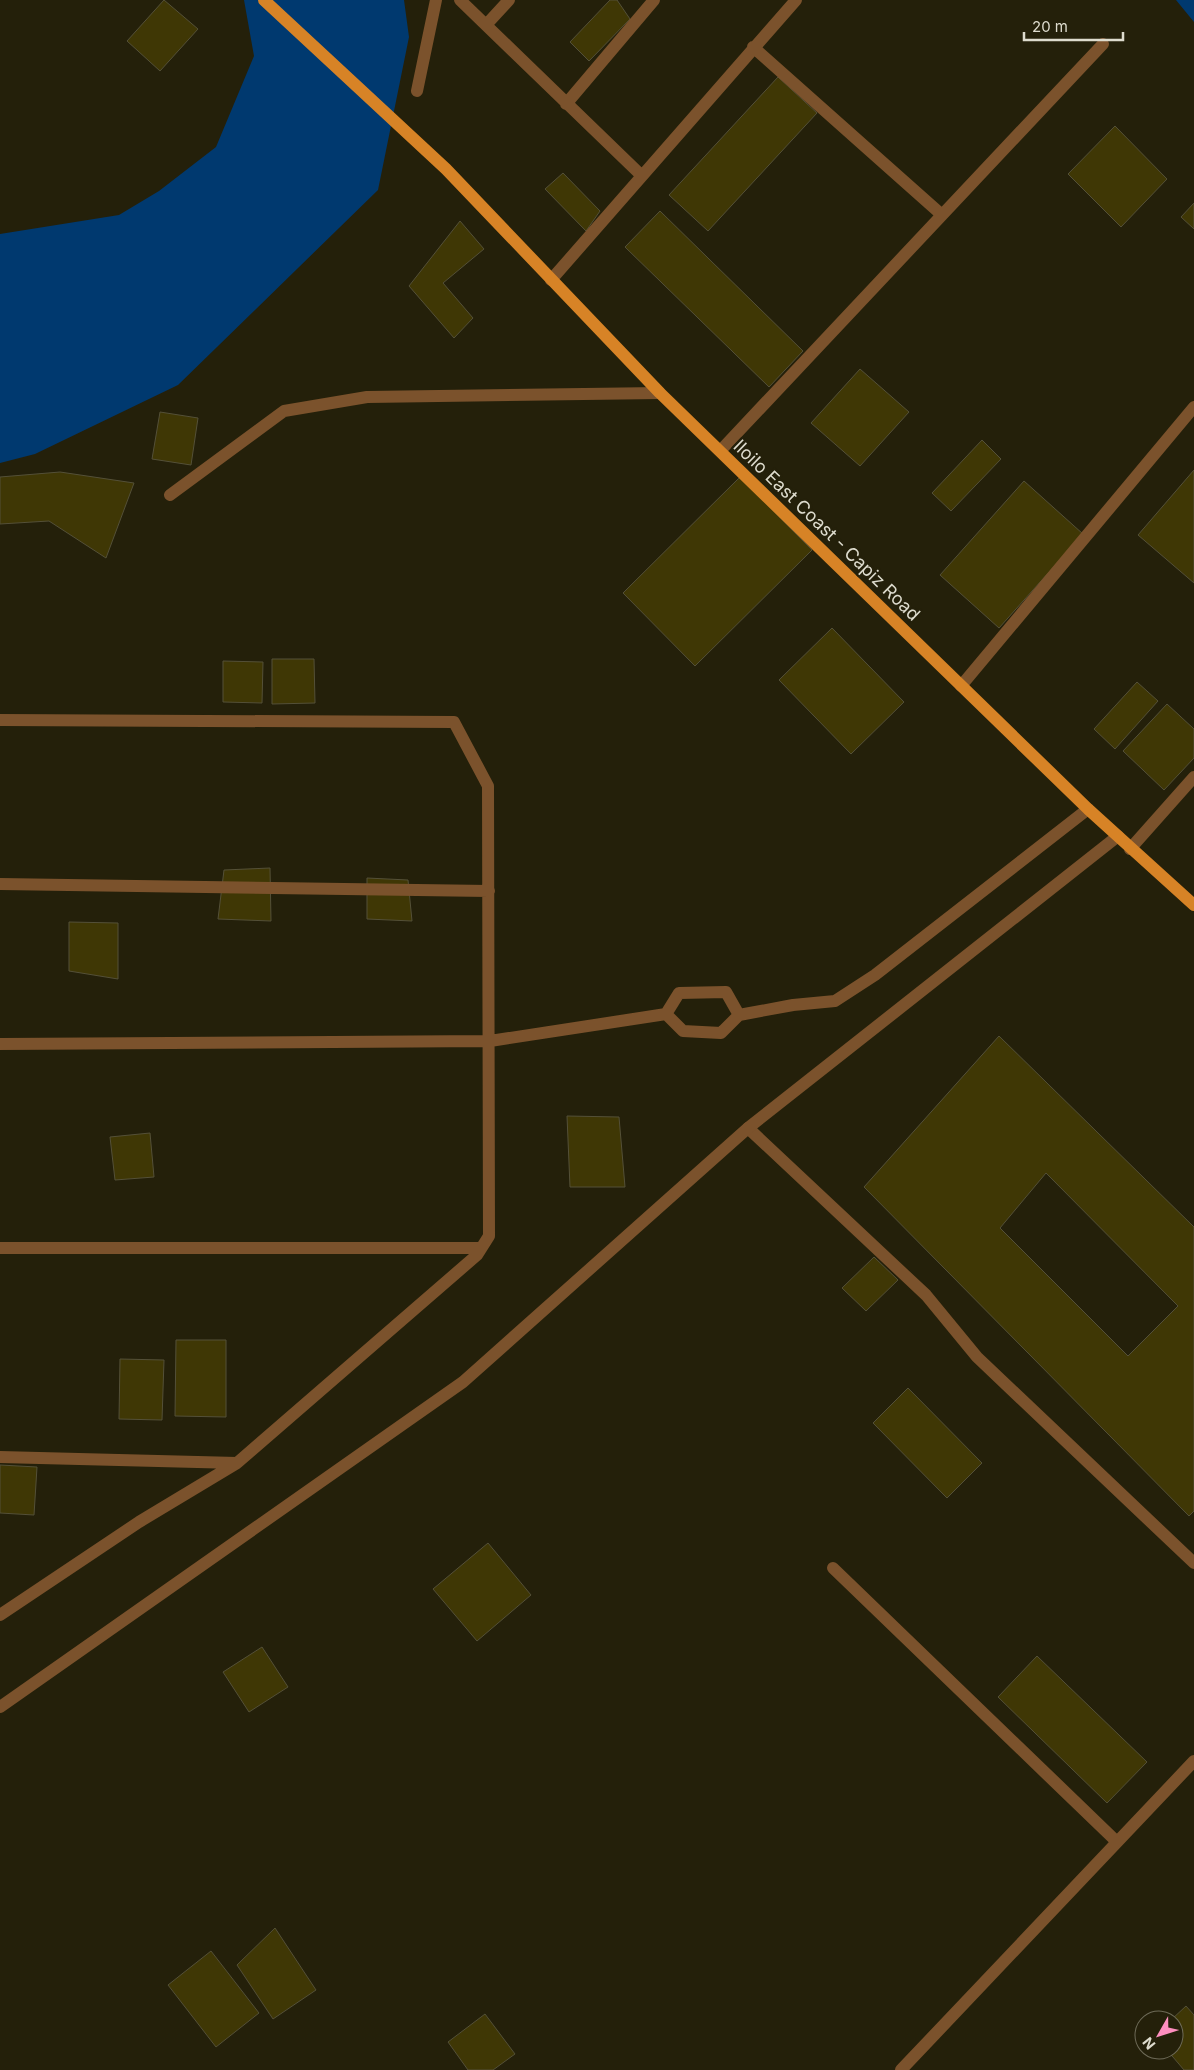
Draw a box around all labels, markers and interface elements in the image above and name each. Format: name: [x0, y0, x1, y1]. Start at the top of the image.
scale bar: [1024, 10, 1123, 42]
text: 20 m: [1032, 17, 1068, 36]
street label: Iloilo East Coast - Capiz Road: [729, 435, 925, 625]
north arrow: [1134, 2010, 1184, 2060]
text: N: [1139, 2034, 1158, 2053]

